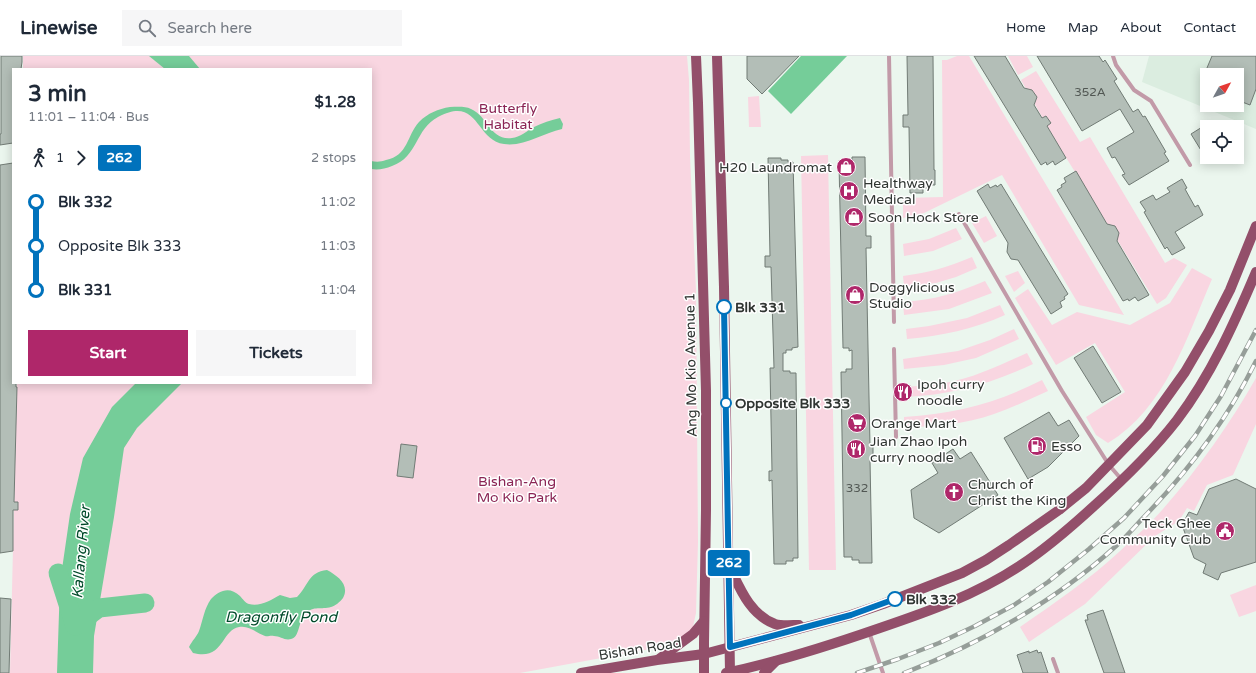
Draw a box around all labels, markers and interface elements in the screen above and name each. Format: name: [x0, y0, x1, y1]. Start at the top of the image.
search box: [122, 10, 402, 46]
text: Linewise: [20, 17, 98, 39]
icon: search: [136, 17, 158, 39]
text: Search here: [168, 19, 252, 37]
text: Home: [1006, 19, 1046, 36]
text: Map: [1068, 19, 1098, 36]
text: About: [1120, 19, 1162, 36]
text: Contact: [1184, 19, 1236, 36]
north arrow: [1200, 68, 1244, 112]
map controls: [1200, 68, 1244, 164]
text: 3 min: [28, 81, 87, 107]
house number: 352A: [1074, 85, 1106, 99]
text: $1.28: [315, 93, 356, 111]
park label: Butterfly Habitat: [479, 100, 538, 133]
text: 11:01 – 11:04 · Bus: [28, 109, 149, 125]
button: locate: [1200, 120, 1244, 164]
icon: walk: [28, 147, 50, 169]
icon: forward: [70, 147, 92, 169]
text: 262: [106, 149, 133, 166]
text: 1: [56, 150, 64, 166]
text: 2 stops: [311, 150, 356, 166]
shop icon: H20 Laundromat: [835, 156, 857, 178]
place label: H20 Laundromat: [719, 159, 833, 176]
place label: Healthway Medical: [863, 175, 933, 208]
hospital icon: Healthway Medical: [838, 180, 860, 202]
text: Blk 332: [58, 193, 112, 211]
text: 11:02: [320, 194, 356, 210]
shop icon: Soon Hock Store: [843, 206, 865, 228]
place label: Soon Hock Store: [868, 209, 979, 226]
text: Opposite Blk 333: [58, 237, 181, 255]
text: 11:03: [320, 238, 356, 254]
place label: Doggylicious Studio: [869, 279, 955, 312]
text: Blk 331: [58, 281, 112, 299]
text: 11:04: [320, 282, 356, 298]
shop icon: Doggylicious Studio: [844, 284, 866, 306]
street label: Ang Mo Kio Avenue 1: [681, 293, 701, 437]
marker: Blk 331: [716, 299, 732, 315]
place label: Blk 331: [735, 299, 786, 316]
button: Start: [28, 330, 188, 376]
button: Tickets: [196, 330, 356, 376]
place label: Ipoh curry noodle: [917, 376, 985, 409]
restaurant icon: Ipoh curry noodle: [892, 381, 914, 403]
place label: Opposite Blk 333: [735, 395, 850, 412]
marker: Opposite Blk 333: [720, 397, 732, 409]
supermarket icon: Orange Mart: [846, 412, 868, 434]
place label: Orange Mart: [871, 415, 957, 432]
place label: Jian Zhao Ipoh curry noodle: [870, 433, 967, 466]
fuel station icon: Esso: [1026, 435, 1048, 457]
restaurant icon: Jian Zhao Ipoh curry noodle: [845, 438, 867, 460]
place label: Esso: [1051, 438, 1082, 455]
park label: Bishan-Ang Mo Kio Park: [477, 473, 558, 506]
place label: Church of Christ the King: [968, 476, 1066, 509]
house number: 332: [846, 481, 868, 495]
church icon: Church of Christ the King: [943, 481, 965, 503]
water label: Kallang River: [68, 502, 94, 599]
place label: Teck Ghee Community Club: [1100, 515, 1211, 548]
public building icon: Teck Ghee Community Club: [1214, 520, 1236, 542]
line badge: 262: [706, 550, 752, 576]
text: 262: [716, 554, 742, 571]
marker: Blk 332: [887, 591, 903, 607]
place label: Blk 332: [906, 591, 957, 608]
water label: Dragonfly Pond: [225, 608, 338, 626]
street label: Bishan Road: [597, 634, 683, 664]

